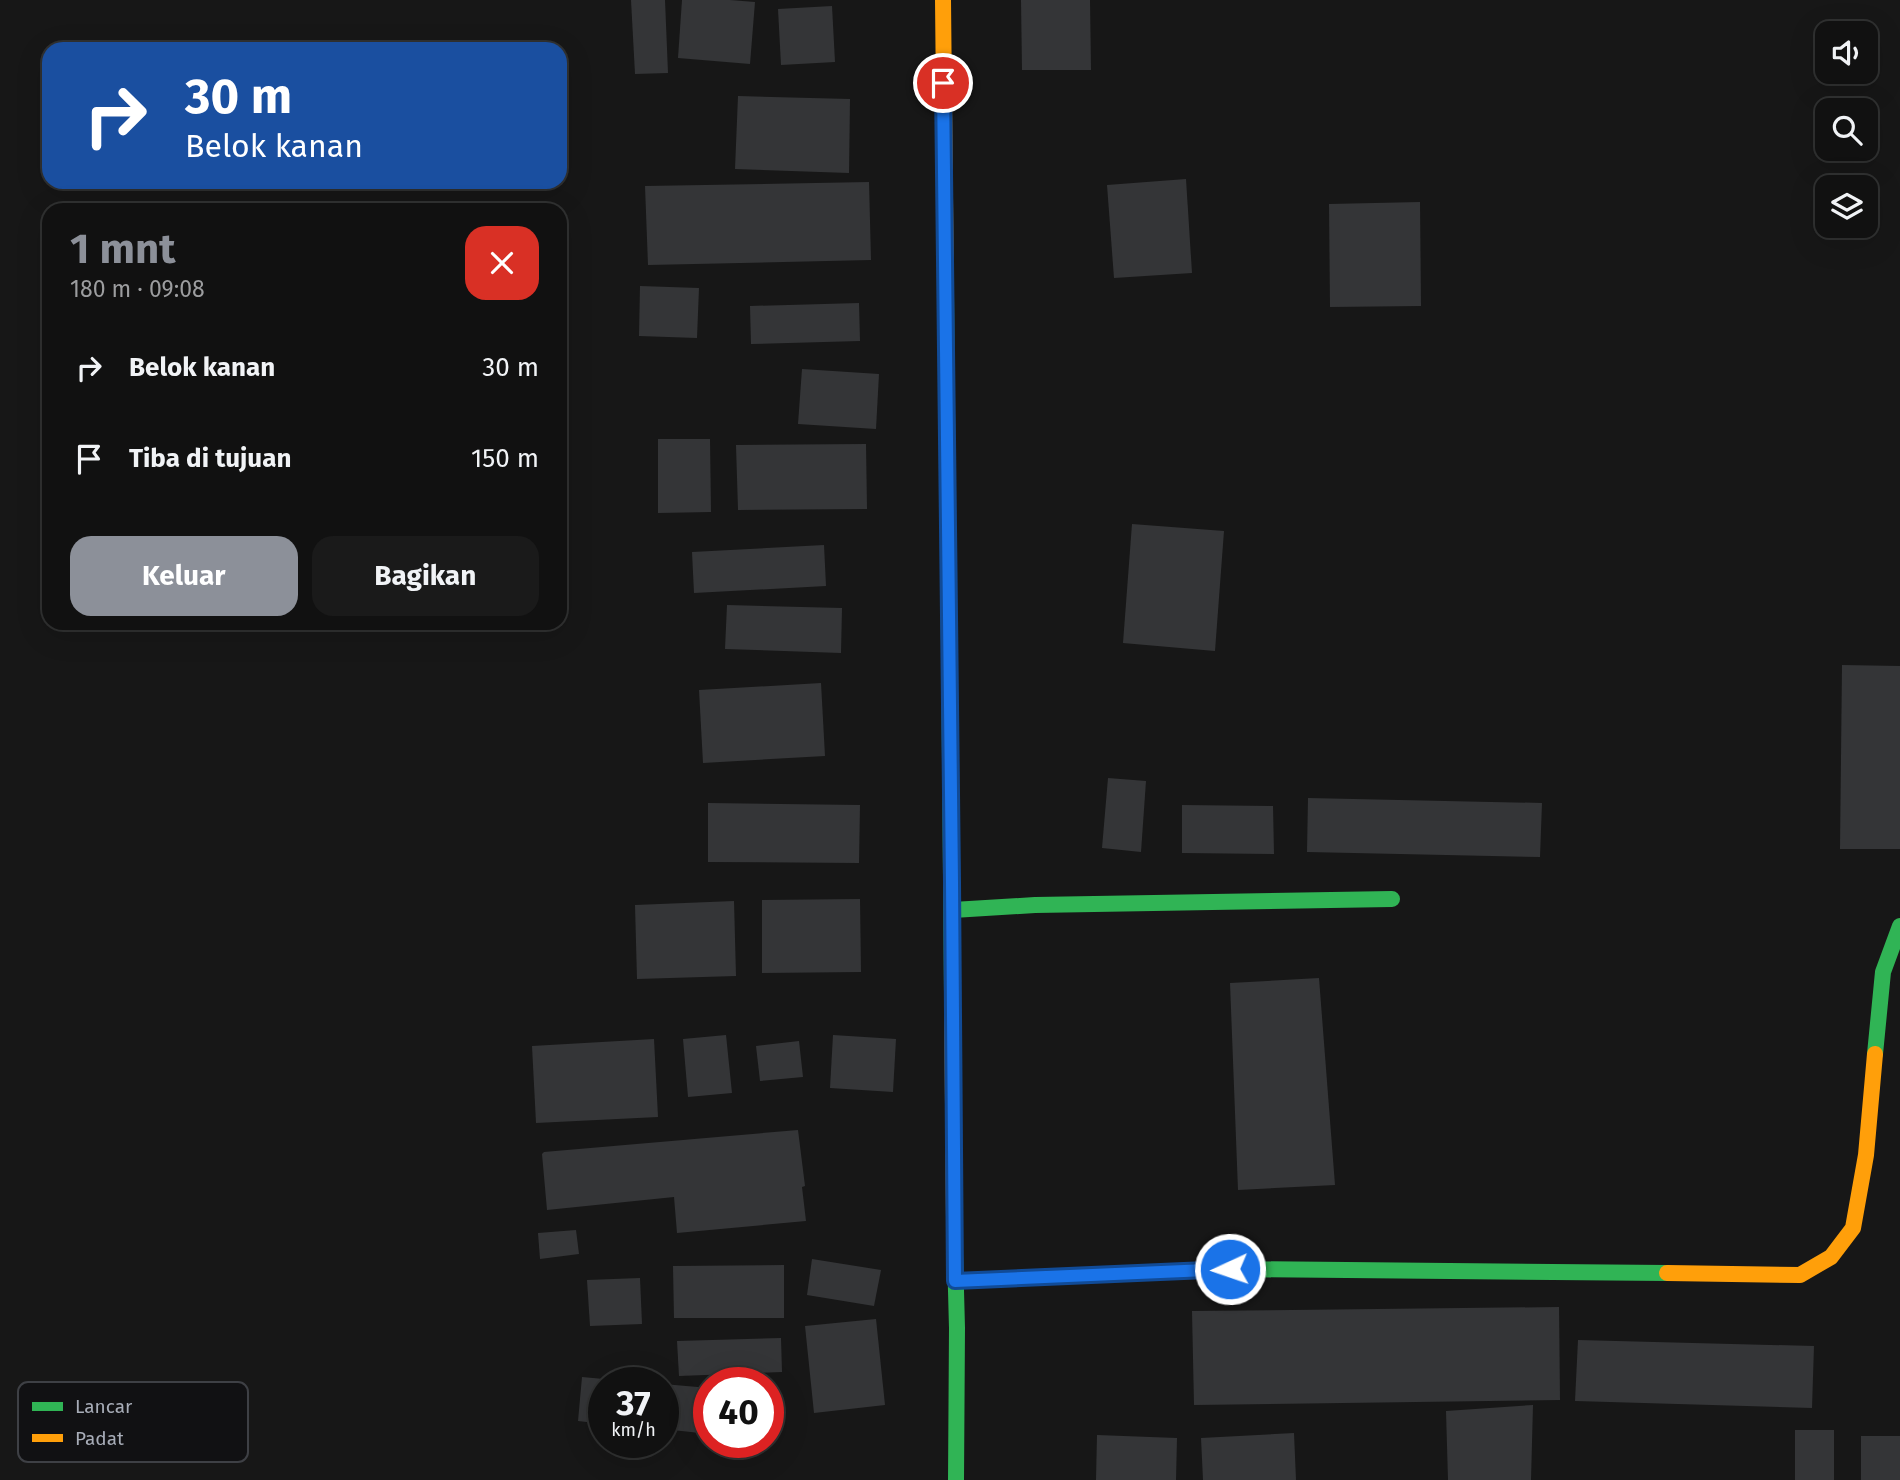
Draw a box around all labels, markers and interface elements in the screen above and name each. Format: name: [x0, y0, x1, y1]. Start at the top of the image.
map controls: [1815, 21, 1878, 238]
button: sound: [1815, 21, 1878, 84]
pin: [913, 53, 973, 113]
icon: arrive: [924, 64, 962, 102]
text: 30 m: [185, 67, 292, 126]
icon: right: [70, 70, 161, 161]
button: search: [1815, 98, 1878, 161]
text: Belok kanan: [185, 127, 363, 165]
button: layers: [1815, 175, 1878, 238]
text: 1 mnt: [70, 224, 175, 274]
button: close: [465, 226, 539, 300]
text: 180 m · 09:08: [70, 275, 205, 303]
icon: right: [70, 349, 108, 387]
text: Belok kanan: [129, 352, 275, 383]
text: 30 m: [482, 352, 539, 383]
icon: arrive: [70, 440, 108, 478]
text: Tiba di tujuan: [129, 443, 291, 474]
text: 150 m: [471, 443, 539, 474]
button: Keluar: [70, 536, 298, 616]
button: Bagikan: [312, 536, 539, 616]
position arrow: [1193, 1232, 1267, 1306]
speed limit sign: 40: [693, 1367, 784, 1458]
legend: [18, 1382, 248, 1462]
text: 37: [616, 1382, 651, 1424]
text: Lancar: [75, 1395, 133, 1418]
text: km/h: [611, 1419, 656, 1441]
text: Padat: [75, 1427, 124, 1450]

